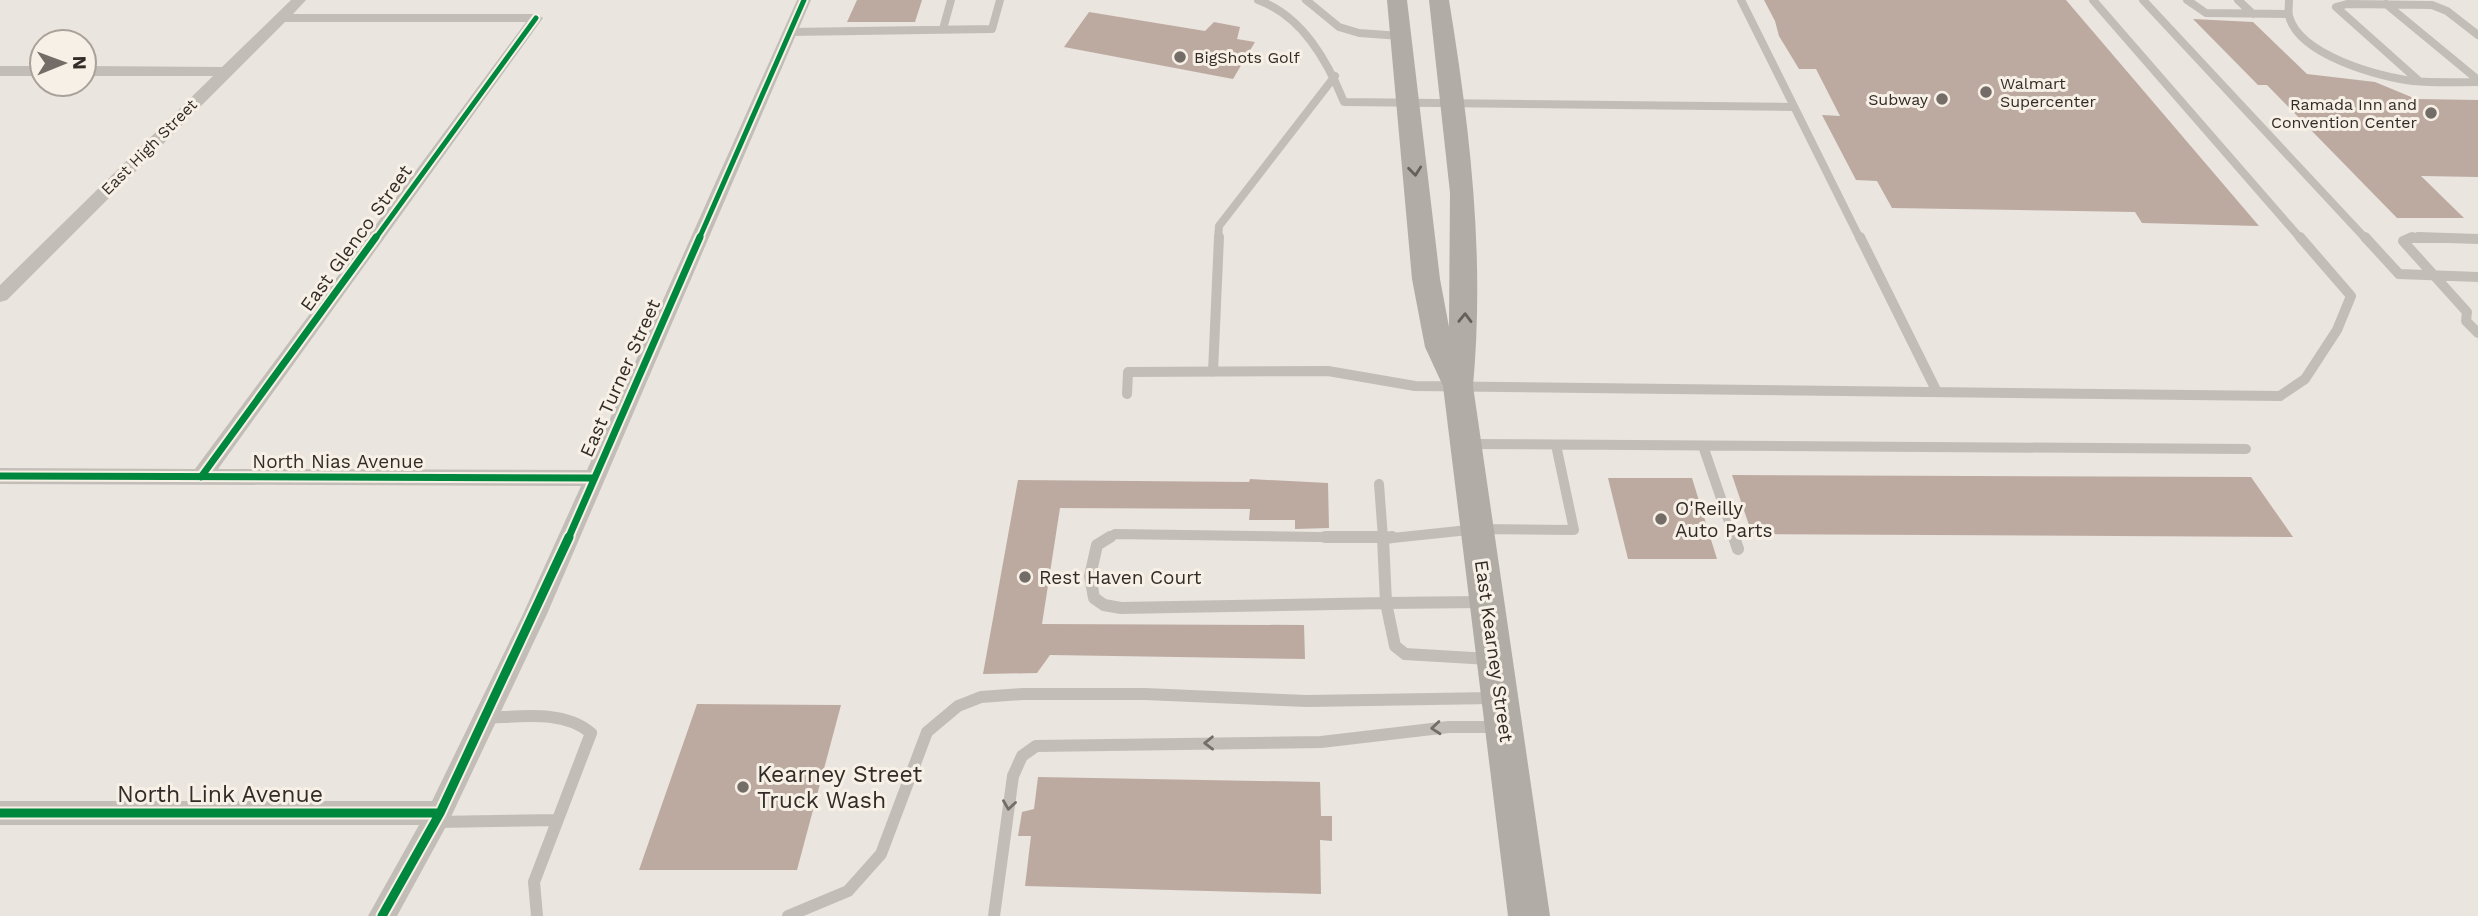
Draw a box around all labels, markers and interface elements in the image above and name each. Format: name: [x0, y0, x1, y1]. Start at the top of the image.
north arrow: [28, 28, 98, 98]
place label: BigShots Golf: [1194, 48, 1301, 67]
marker: BigShots Golf: [1172, 49, 1188, 65]
text: N: [68, 55, 91, 70]
place label: Walmart Supercenter: [2000, 74, 2097, 111]
marker: Walmart Supercenter: [1978, 84, 1994, 100]
place label: Subway: [1868, 90, 1929, 109]
marker: Subway: [1934, 91, 1950, 107]
street label: East High Street: [97, 95, 201, 199]
place label: Ramada Inn and Convention Center: [2271, 95, 2417, 132]
marker: Ramada Inn and Convention Center: [2423, 105, 2439, 121]
street label: East Glenco Street: [295, 160, 417, 316]
one-way arrow: [1407, 165, 1422, 177]
street label: East Turner Street: [575, 296, 665, 460]
one-way arrow: [1458, 313, 1473, 324]
street label: North Nias Avenue: [252, 450, 424, 473]
place label: O'Reilly Auto Parts: [1675, 497, 1772, 542]
marker: O'Reilly Auto Parts: [1653, 511, 1669, 527]
street label: East Kearney Street: [1470, 558, 1518, 744]
place label: Rest Haven Court: [1039, 566, 1201, 589]
marker: Rest Haven Court: [1017, 569, 1033, 585]
one-way arrow: [1430, 720, 1441, 735]
one-way arrow: [1204, 736, 1215, 751]
place label: Kearney Street Truck Wash: [757, 761, 922, 814]
marker: Kearney Street Truck Wash: [735, 779, 751, 795]
street label: North Link Avenue: [117, 781, 323, 808]
one-way arrow: [1001, 799, 1016, 811]

